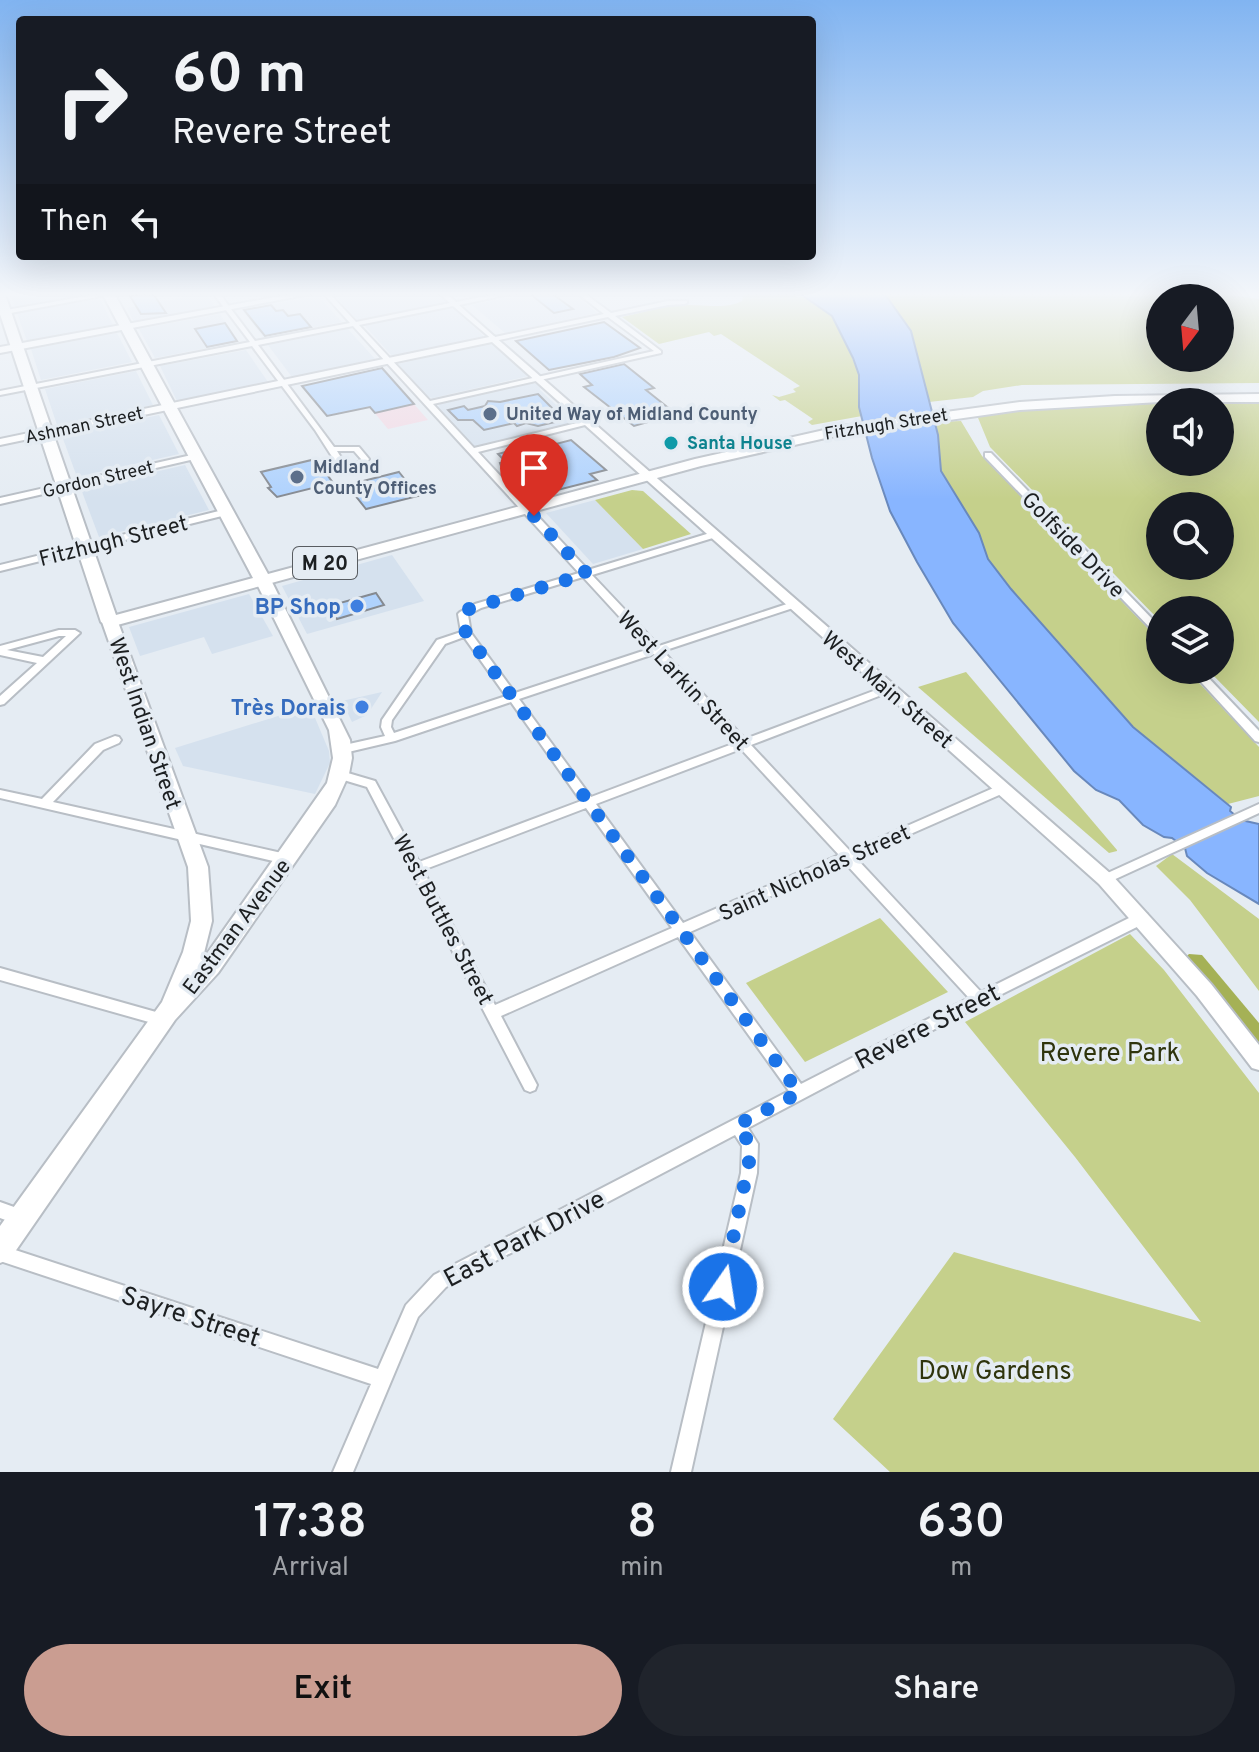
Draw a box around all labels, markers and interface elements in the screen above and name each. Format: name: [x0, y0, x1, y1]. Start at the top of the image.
text: 60 m: [172, 42, 306, 112]
icon: right: [40, 48, 144, 152]
text: Revere Street: [172, 111, 392, 157]
icon: left: [124, 200, 168, 244]
text: Then: [40, 204, 108, 241]
north arrow: [1146, 284, 1234, 372]
map controls: [1146, 284, 1234, 684]
button: sound: [1146, 388, 1234, 476]
street label: Ashman Street: [23, 403, 145, 450]
place label: United Way of Midland County: [506, 404, 758, 427]
street label: Fitzhugh Street: [823, 404, 950, 447]
marker: United Way of Midland County: [481, 405, 499, 423]
place label: Santa House: [687, 433, 793, 456]
pin: [500, 434, 568, 516]
marker: Santa House: [662, 434, 680, 452]
icon: arrive: [512, 446, 556, 490]
street label: Gordon Street: [41, 457, 156, 504]
place label: Midland County Offices: [313, 457, 437, 501]
marker: Midland County Offices: [288, 468, 306, 486]
street label: Golfside Drive: [1015, 487, 1130, 605]
button: search: [1146, 492, 1234, 580]
street label: Fitzhugh Street: [36, 511, 191, 574]
road number: M 20: [293, 547, 357, 579]
place label: BP Shop: [255, 595, 341, 622]
button: layers: [1146, 596, 1234, 684]
marker: BP Shop: [348, 597, 366, 615]
street label: West Larkin Street: [610, 606, 754, 757]
street label: West Main Street: [815, 626, 958, 755]
street label: West Indian Street: [102, 634, 186, 813]
place label: Très Dorais: [231, 696, 346, 723]
marker: Très Dorais: [353, 698, 371, 716]
street label: Saint Nicholas Street: [715, 820, 915, 929]
street label: West Buttles Street: [385, 830, 498, 1010]
street label: Eastman Avenue: [178, 854, 298, 1001]
street label: Revere Street: [850, 978, 1006, 1079]
park label: Revere Park: [1040, 1038, 1180, 1071]
street label: East Park Drive: [439, 1184, 612, 1297]
position arrow: [681, 1245, 765, 1329]
street label: Sayre Street: [116, 1280, 264, 1356]
park label: Dow Gardens: [918, 1356, 1072, 1389]
text: 17:38: [253, 1494, 367, 1554]
text: 8: [627, 1494, 657, 1554]
text: 630: [917, 1494, 1006, 1554]
text: Arrival: [271, 1552, 349, 1585]
text: min: [620, 1552, 664, 1585]
text: m: [950, 1552, 972, 1585]
button: Exit: [24, 1644, 622, 1736]
button: Share: [638, 1644, 1235, 1736]

